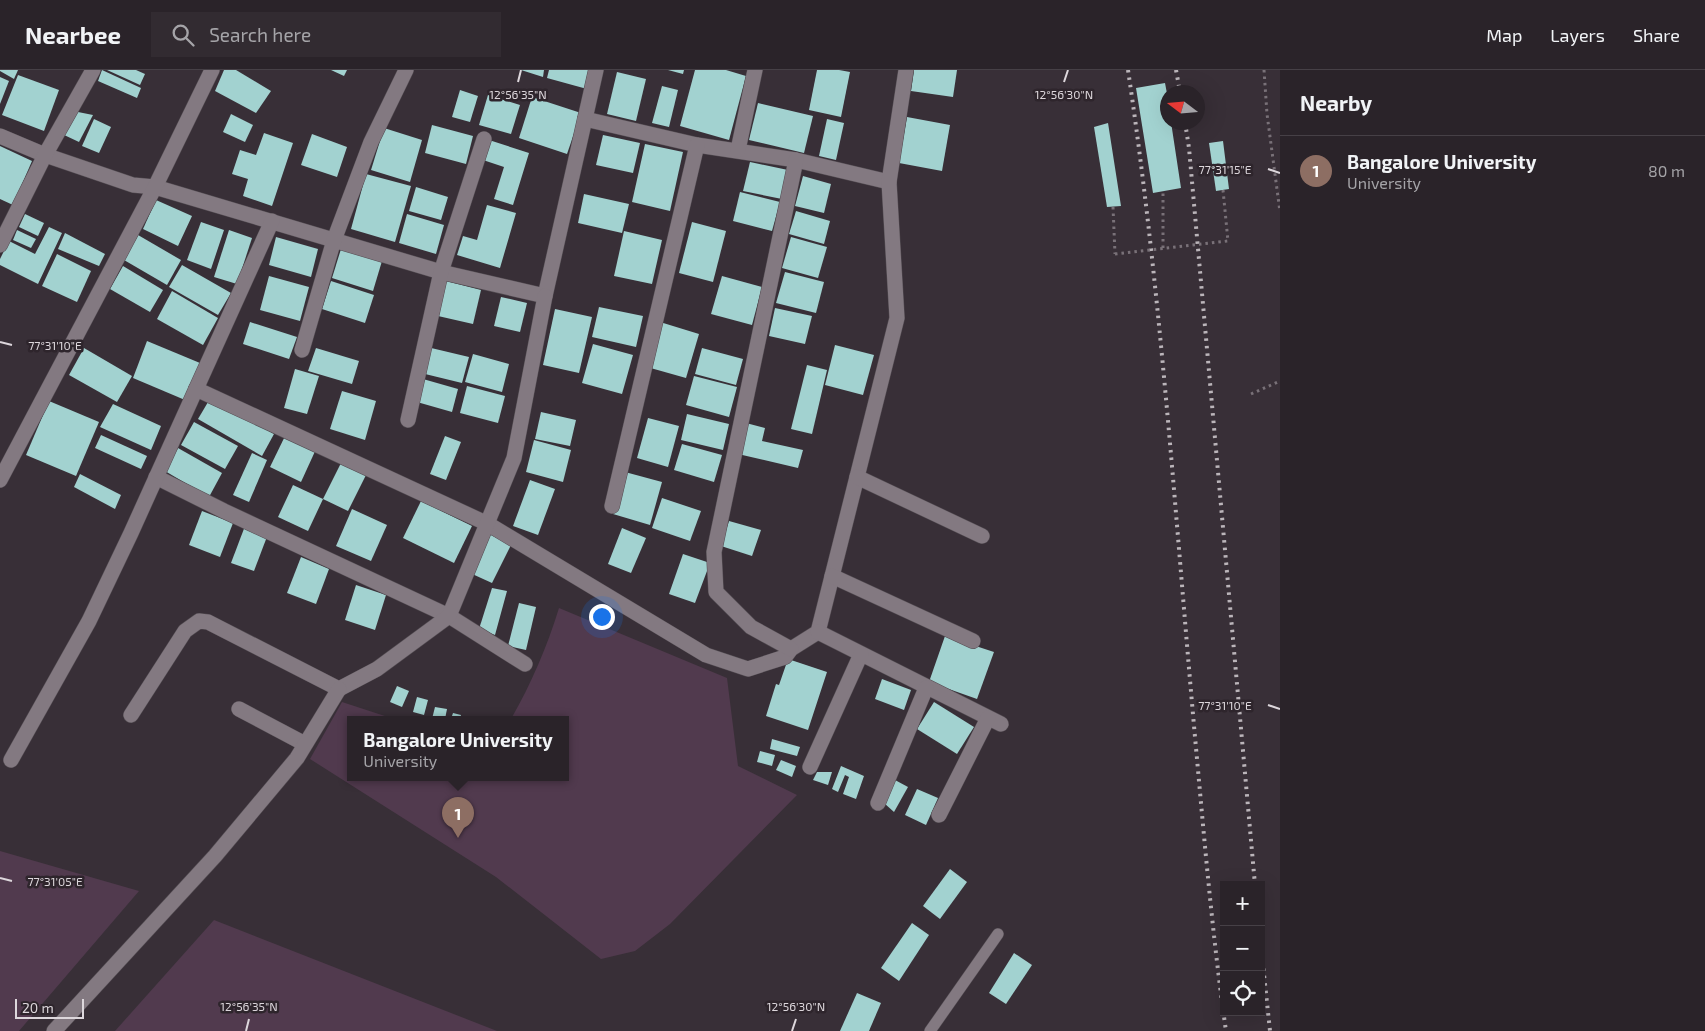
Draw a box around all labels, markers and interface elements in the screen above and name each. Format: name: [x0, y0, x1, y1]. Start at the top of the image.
search box: [151, 12, 501, 57]
text: Nearbee: [25, 20, 121, 49]
icon: search: [169, 21, 197, 49]
text: Search here: [209, 23, 311, 46]
text: Map: [1486, 24, 1522, 46]
text: Layers: [1550, 24, 1605, 46]
text: Share: [1633, 24, 1680, 46]
north arrow: [1160, 85, 1205, 130]
text: 12°56'35"N: [489, 87, 547, 101]
text: 12°56'30"N: [1035, 87, 1093, 101]
text: Nearby: [1300, 90, 1372, 115]
text: Bangalore University: [1347, 150, 1536, 173]
text: 1: [1313, 161, 1319, 180]
text: 80 m: [1648, 161, 1685, 180]
text: 77°31'15"E: [1199, 162, 1252, 176]
text: University: [1347, 173, 1421, 192]
text: 77°31'10"E: [28, 338, 82, 352]
your location: [589, 604, 615, 630]
text: 77°31'10"E: [1198, 698, 1252, 712]
popup: [347, 716, 569, 781]
text: Bangalore University: [363, 728, 553, 751]
text: University: [363, 751, 437, 770]
pin: 1: [442, 797, 474, 838]
text: 77°31'05"E: [27, 874, 83, 888]
map controls: [1220, 881, 1265, 1016]
button: +: [1220, 881, 1265, 926]
button: −: [1220, 926, 1265, 971]
button: locate: [1220, 971, 1265, 1016]
scale bar: [15, 996, 84, 1019]
text: 20 m: [22, 999, 54, 1016]
text: 12°56'35"N: [220, 999, 278, 1013]
text: 12°56'30"N: [767, 999, 825, 1013]

